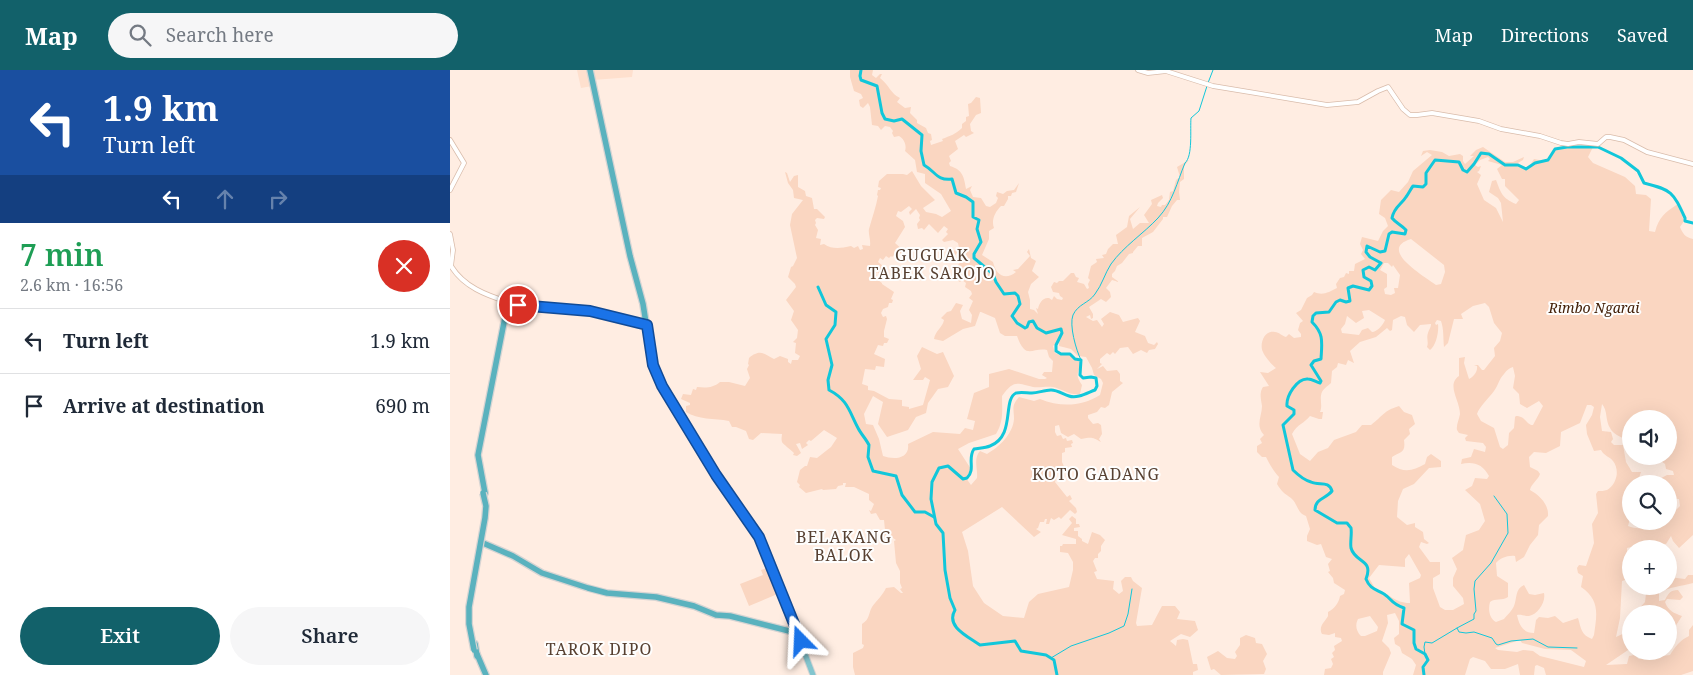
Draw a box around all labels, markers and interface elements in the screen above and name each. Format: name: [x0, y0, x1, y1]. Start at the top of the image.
search box: [108, 13, 458, 58]
text: Map: [25, 19, 78, 52]
icon: search: [126, 21, 154, 49]
text: Search here: [166, 22, 274, 48]
text: Map: [1435, 23, 1473, 47]
text: Directions: [1501, 23, 1589, 47]
text: Saved: [1617, 23, 1668, 47]
text: 1.9 km: [103, 84, 219, 131]
icon: left: [20, 90, 85, 155]
text: Turn left: [103, 129, 195, 159]
icon: left: [158, 185, 186, 213]
icon: ahead: [211, 185, 239, 213]
icon: right: [264, 185, 292, 213]
text: 7 min: [20, 234, 104, 275]
button: close: [378, 240, 430, 292]
district label: GUGUAK TABEK SAROJO: [868, 244, 996, 284]
text: 2.6 km · 16:56: [20, 274, 123, 296]
pin: [497, 284, 539, 326]
icon: arrive: [504, 291, 532, 319]
park label: Rimbo Ngarai: [1548, 298, 1640, 317]
icon: left: [20, 327, 48, 355]
text: Turn left: [63, 328, 149, 354]
text: 1.9 km: [370, 328, 430, 354]
icon: arrive: [20, 392, 48, 420]
text: Arrive at destination: [63, 393, 265, 419]
text: 690 m: [375, 393, 430, 419]
map controls: [1622, 410, 1677, 660]
button: sound: [1622, 410, 1677, 465]
district label: KOTO GADANG: [1032, 463, 1160, 485]
button: search: [1622, 475, 1677, 530]
district label: BELAKANG BALOK: [796, 526, 892, 566]
button: +: [1622, 540, 1677, 595]
button: −: [1622, 605, 1677, 660]
button: Exit: [20, 607, 220, 665]
button: Share: [230, 607, 430, 665]
position arrow: [774, 614, 826, 666]
district label: TAROK DIPO: [546, 638, 652, 660]

